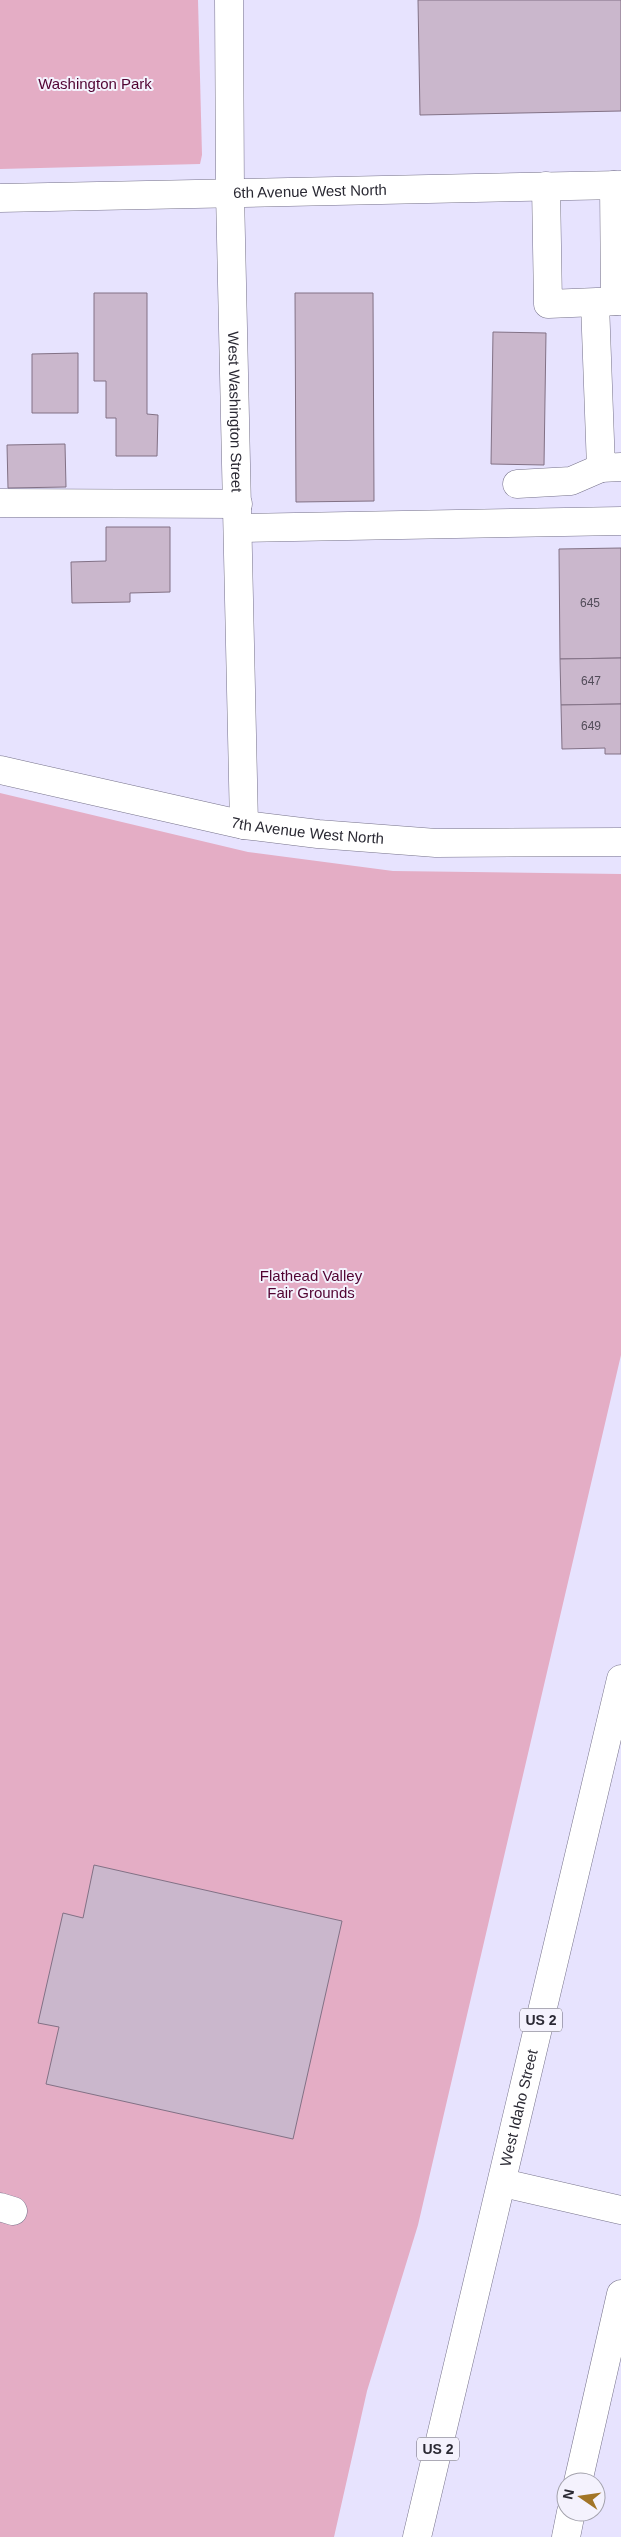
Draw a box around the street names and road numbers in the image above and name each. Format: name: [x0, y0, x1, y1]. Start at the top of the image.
street label: 6th Avenue West North: [233, 181, 387, 201]
street label: West Washington Street: [225, 331, 246, 493]
street label: 7th Avenue West North: [230, 813, 385, 847]
road number: US 2: [520, 2008, 562, 2032]
street label: West Idaho Street: [496, 2047, 541, 2168]
road number: US 2: [417, 2438, 459, 2460]

